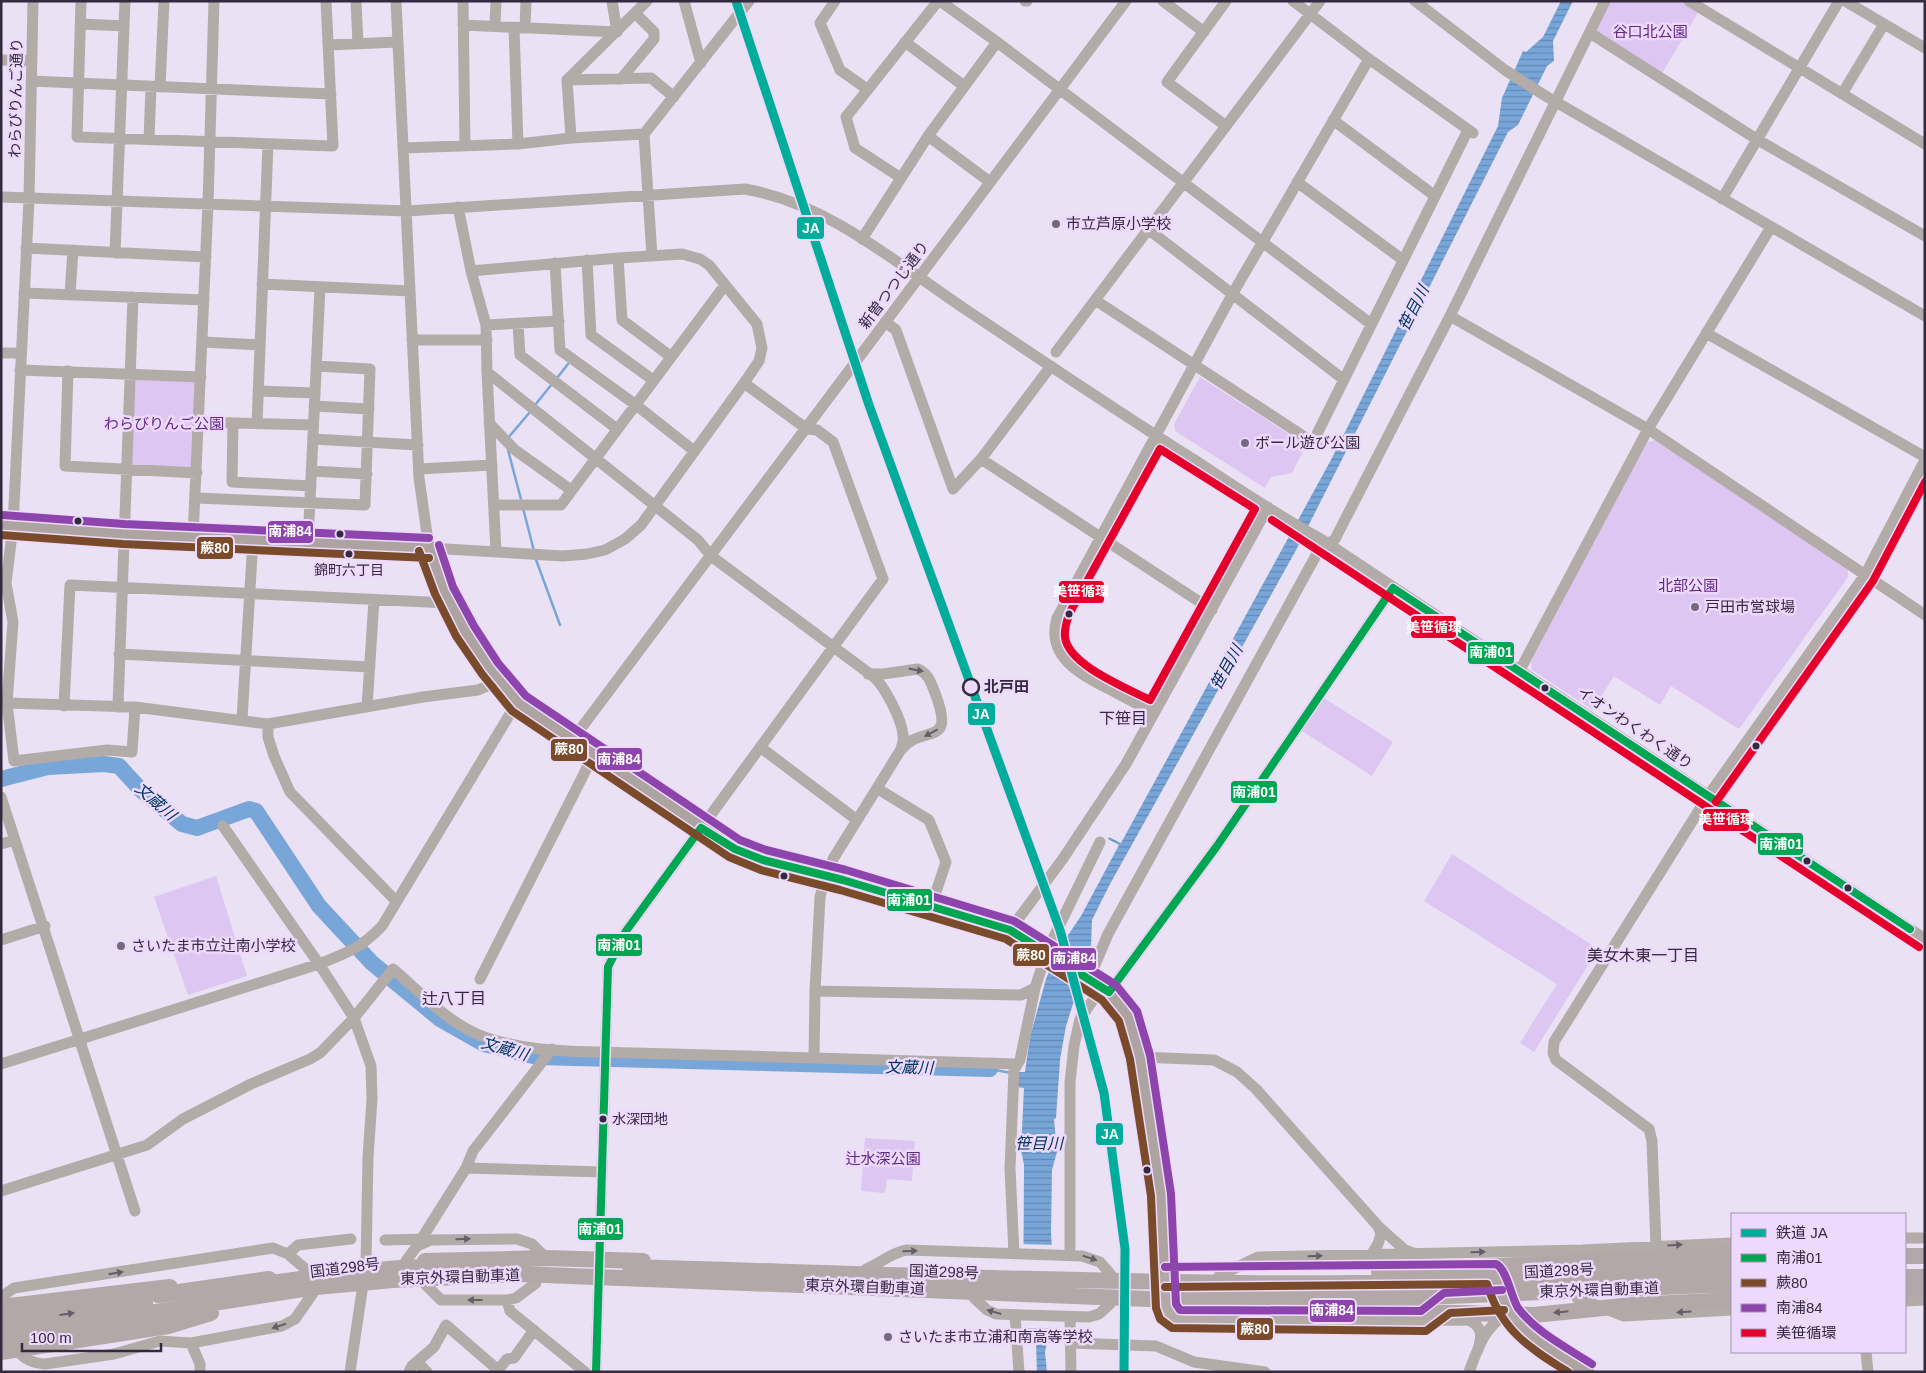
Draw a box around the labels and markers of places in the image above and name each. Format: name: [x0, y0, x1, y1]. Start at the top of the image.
place label: 市立芦原小学校: [1066, 215, 1171, 232]
marker: 市立芦原小学校: [1050, 218, 1062, 230]
place label: ボール遊び公園: [1255, 434, 1360, 451]
marker: ボール遊び公園: [1239, 437, 1251, 449]
unlabelled marker: [73, 516, 83, 526]
unlabelled marker: [335, 529, 345, 539]
marker: 錦町六丁目: [344, 549, 354, 559]
place label: 錦町六丁目: [314, 562, 384, 578]
place label: 戸田市営球場: [1705, 598, 1795, 615]
marker: 戸田市営球場: [1689, 601, 1701, 613]
unlabelled marker: [1064, 609, 1074, 619]
marker: 北戸田: [962, 678, 980, 696]
place label: 北戸田: [984, 678, 1029, 695]
unlabelled marker: [1540, 683, 1550, 693]
unlabelled marker: [1751, 741, 1761, 751]
unlabelled marker: [1802, 856, 1812, 866]
unlabelled marker: [779, 871, 789, 881]
unlabelled marker: [1843, 883, 1853, 893]
place label: さいたま市立辻南小学校: [131, 937, 296, 954]
marker: さいたま市立辻南小学校: [115, 940, 127, 952]
place label: 水深団地: [612, 1111, 668, 1127]
marker: 水深団地: [598, 1114, 608, 1124]
unlabelled marker: [1142, 1165, 1152, 1175]
place label: さいたま市立浦和南高等学校: [898, 1328, 1093, 1345]
marker: さいたま市立浦和南高等学校: [882, 1331, 894, 1343]

